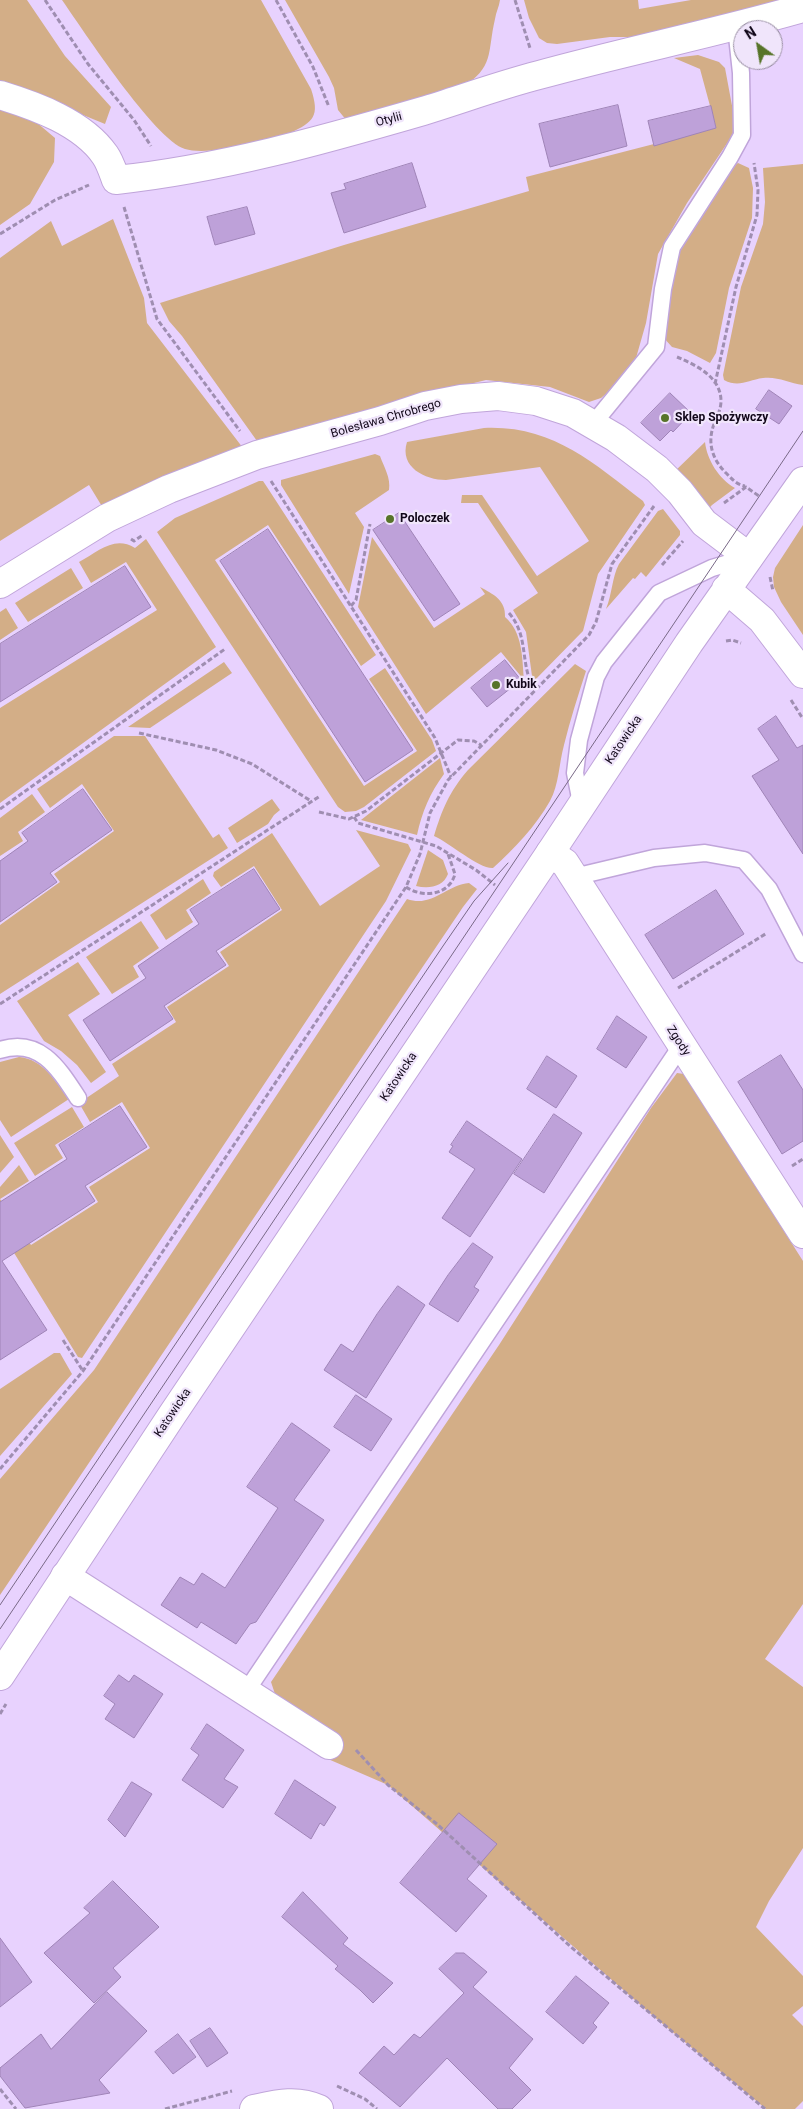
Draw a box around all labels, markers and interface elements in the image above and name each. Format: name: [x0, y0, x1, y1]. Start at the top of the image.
north arrow: [733, 20, 783, 70]
text: N: [742, 24, 759, 43]
street label: Otylii: [374, 110, 404, 130]
street label: Bolesława Chrobrego: [329, 396, 443, 442]
place label: Sklep Spożywczy: [675, 411, 768, 425]
marker: Sklep Spożywczy: [659, 412, 671, 424]
place label: Poloczek: [400, 512, 450, 526]
marker: Poloczek: [384, 513, 396, 525]
place label: Kubik: [506, 678, 537, 692]
marker: Kubik: [490, 679, 502, 691]
street label: Katowicka: [603, 713, 645, 767]
street label: Zgody: [663, 1023, 693, 1059]
street label: Katowicka: [378, 1050, 420, 1104]
street label: Katowicka: [152, 1386, 194, 1440]

